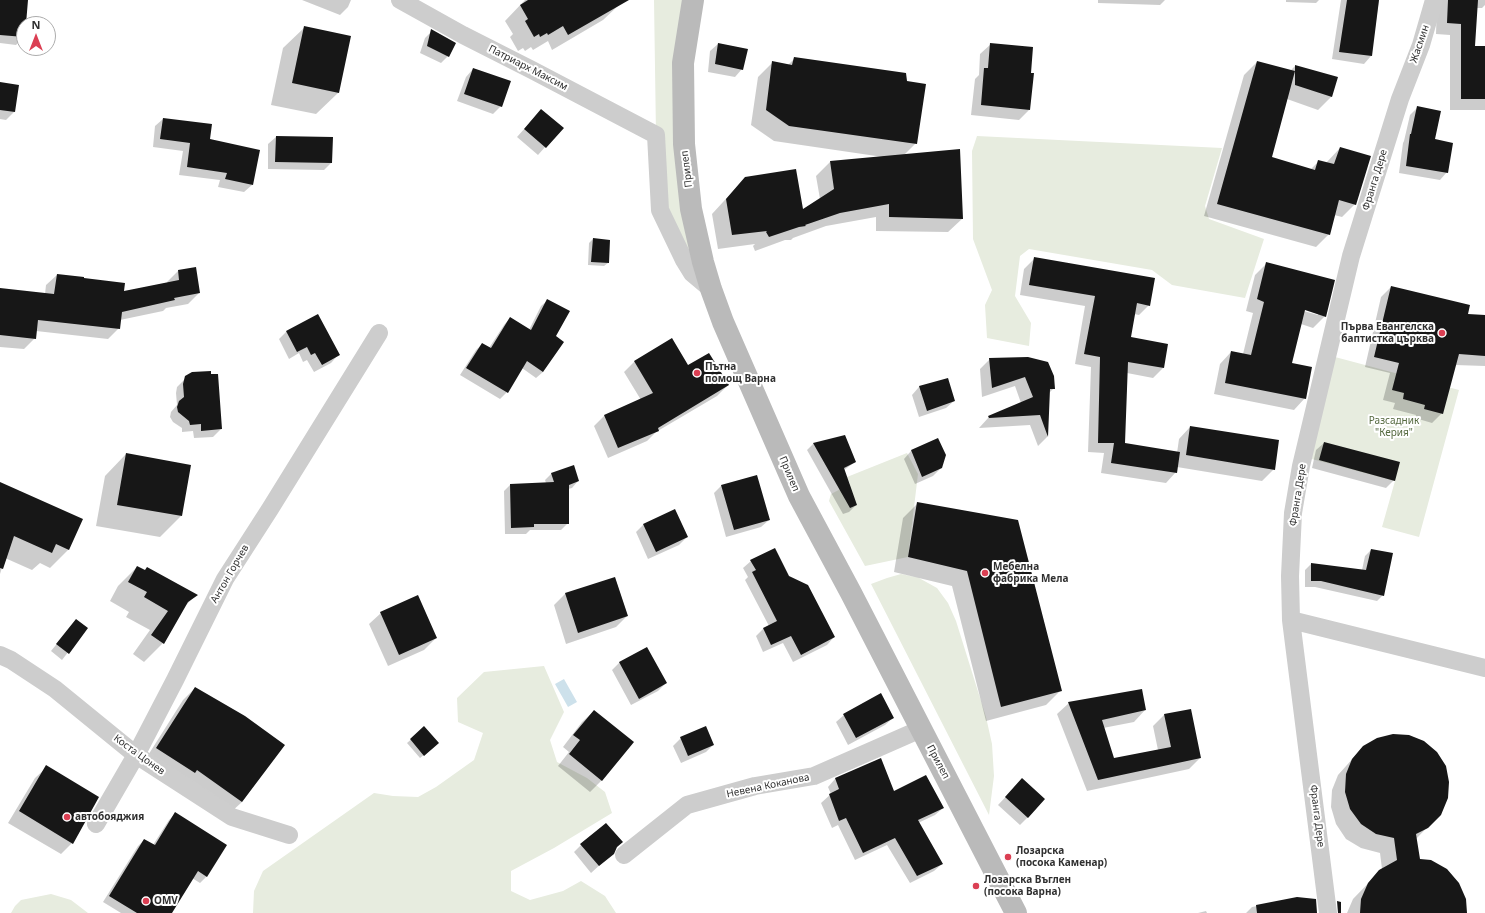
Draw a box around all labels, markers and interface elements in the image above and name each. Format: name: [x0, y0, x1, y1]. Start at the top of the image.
north arrow: [16, 16, 56, 56]
text: N: [32, 17, 40, 32]
street label: Жасмин: [1408, 23, 1432, 65]
street label: Патриарх Максим: [486, 43, 570, 93]
street label: Франга Дере: [1360, 148, 1390, 212]
street label: Прилеп: [679, 150, 695, 188]
place label: Първа Евангелска баптистка църква: [1341, 321, 1434, 344]
marker: Първа Евангелска баптистка църква: [1437, 328, 1447, 338]
place label: Пътна помощ Варна: [705, 361, 776, 384]
marker: Пътна помощ Варна: [692, 368, 702, 378]
park label: Разсадник "Керия": [1369, 415, 1419, 438]
street label: Прилеп: [776, 455, 802, 493]
street label: Франга Дере: [1287, 463, 1309, 527]
street label: Антон Горчев: [208, 543, 252, 605]
place label: Мебелна фабрика Мела: [993, 561, 1068, 584]
marker: Мебелна фабрика Мела: [980, 568, 990, 578]
street label: Коста Цонев: [111, 732, 167, 778]
street label: Прилеп: [924, 743, 952, 781]
street label: Невена Коканова: [726, 771, 810, 801]
street label: Франга Дере: [1307, 784, 1327, 848]
place label: автобояджия: [75, 811, 144, 823]
marker: автобояджия: [62, 812, 72, 822]
place label: Лозарска (посока Каменар): [1016, 845, 1107, 868]
marker: Лозарска (посока Каменар): [1003, 852, 1013, 862]
place label: Лозарска Въглен (посока Варна): [984, 874, 1071, 898]
marker: Лозарска Въглен (посока Варна): [971, 881, 981, 891]
place label: OMV: [154, 895, 178, 907]
marker: OMV: [141, 896, 151, 906]

